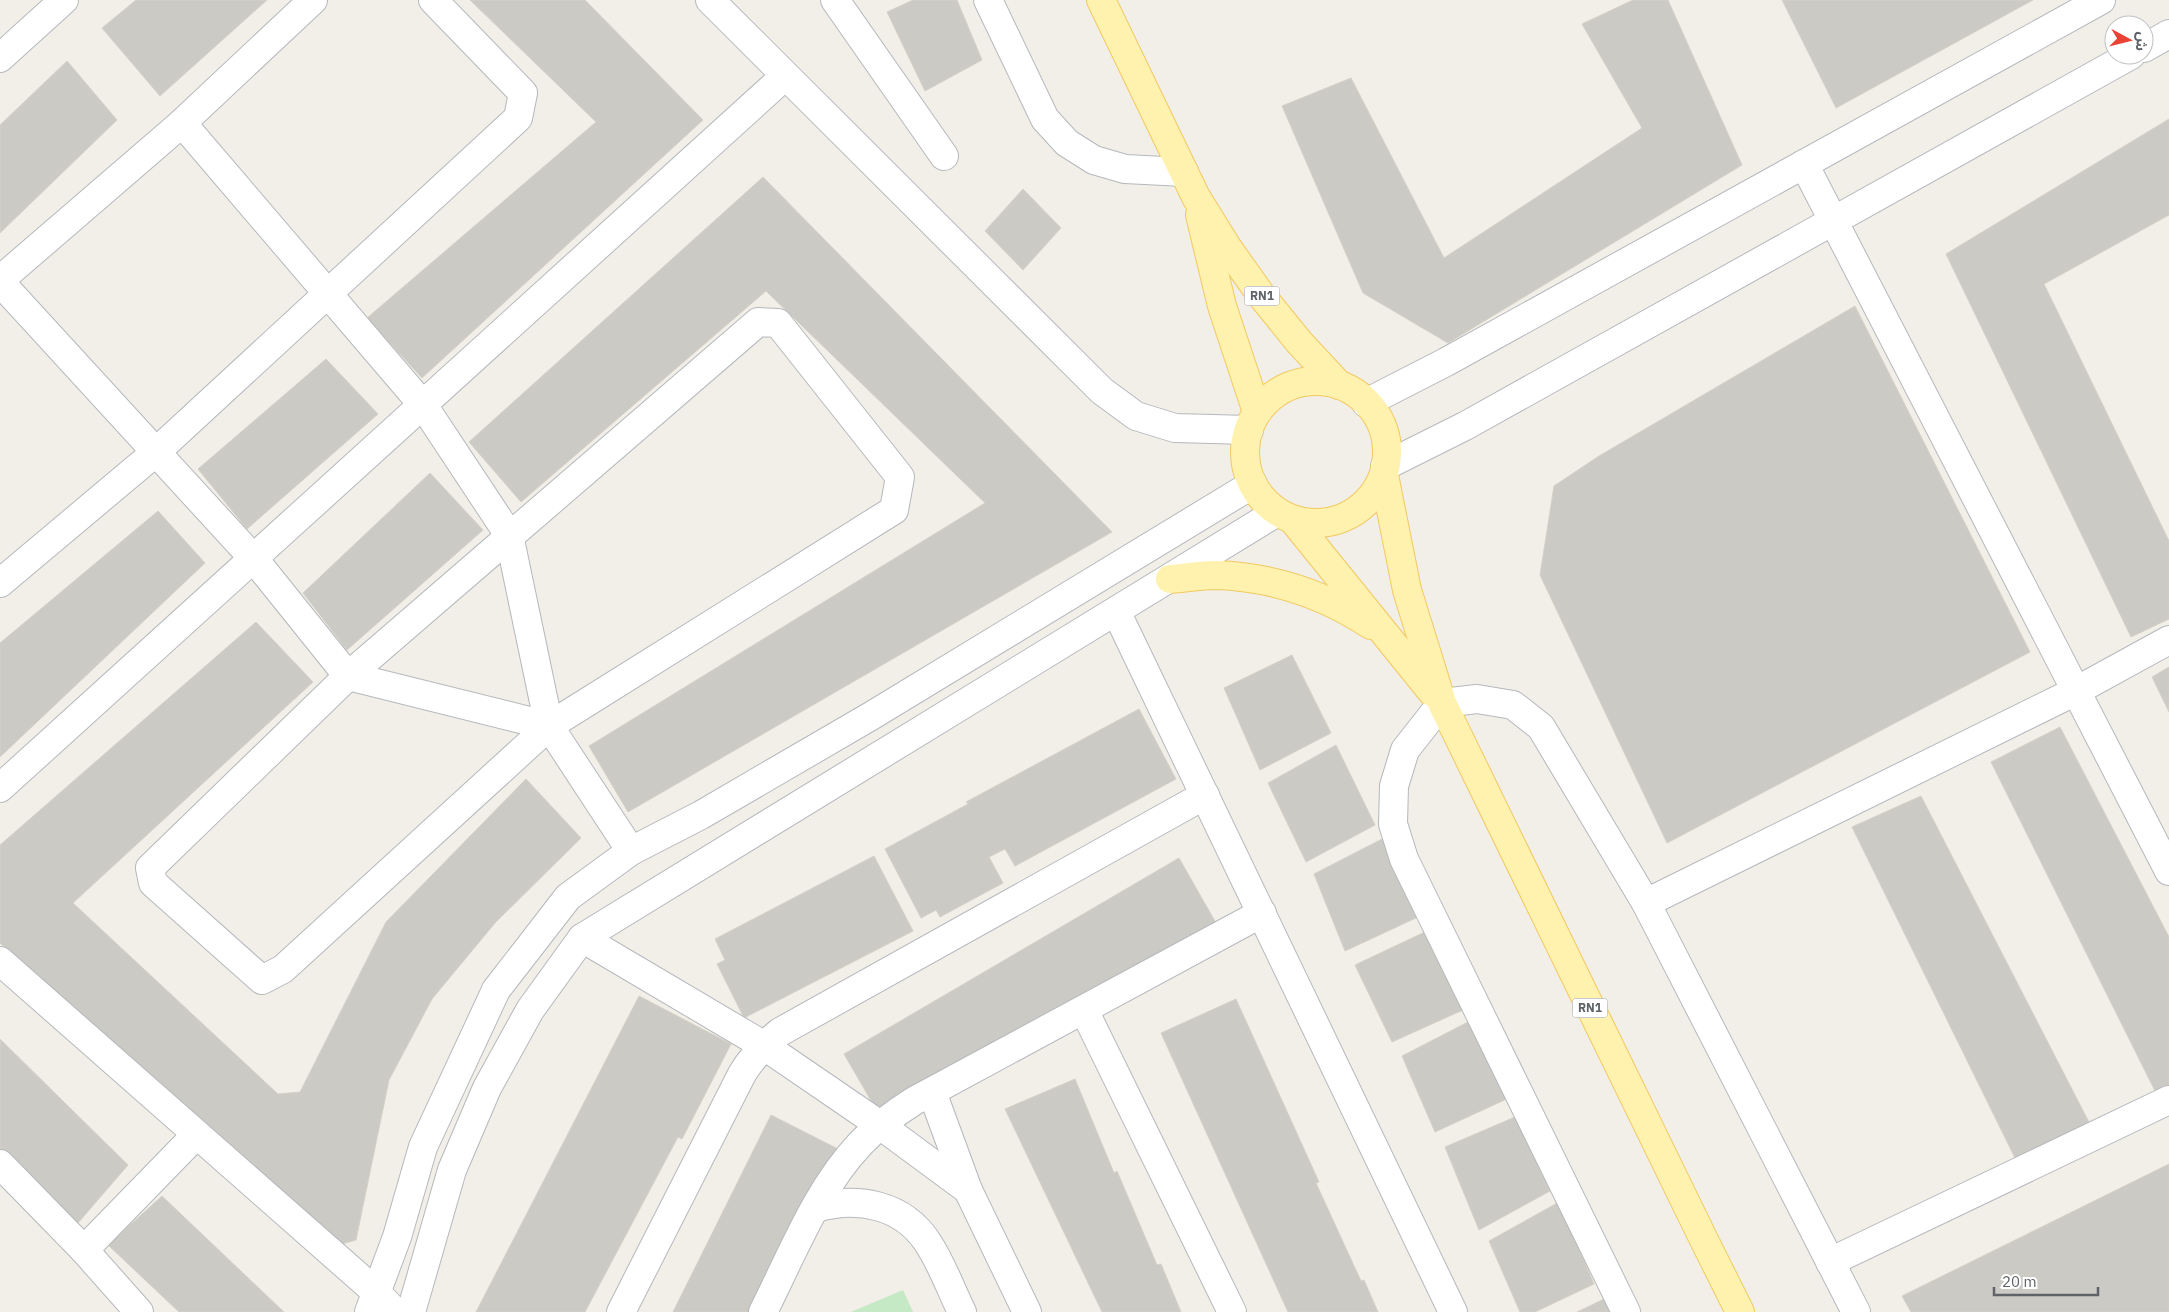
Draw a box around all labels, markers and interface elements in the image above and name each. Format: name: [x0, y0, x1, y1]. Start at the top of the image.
north arrow: [2104, 15, 2154, 65]
text: ش: [2132, 31, 2152, 52]
road number: RN1: [1244, 286, 1280, 306]
road number: RN1: [1572, 998, 1608, 1018]
scale bar: [1994, 1264, 2098, 1296]
text: 20 m: [2002, 1272, 2037, 1291]

